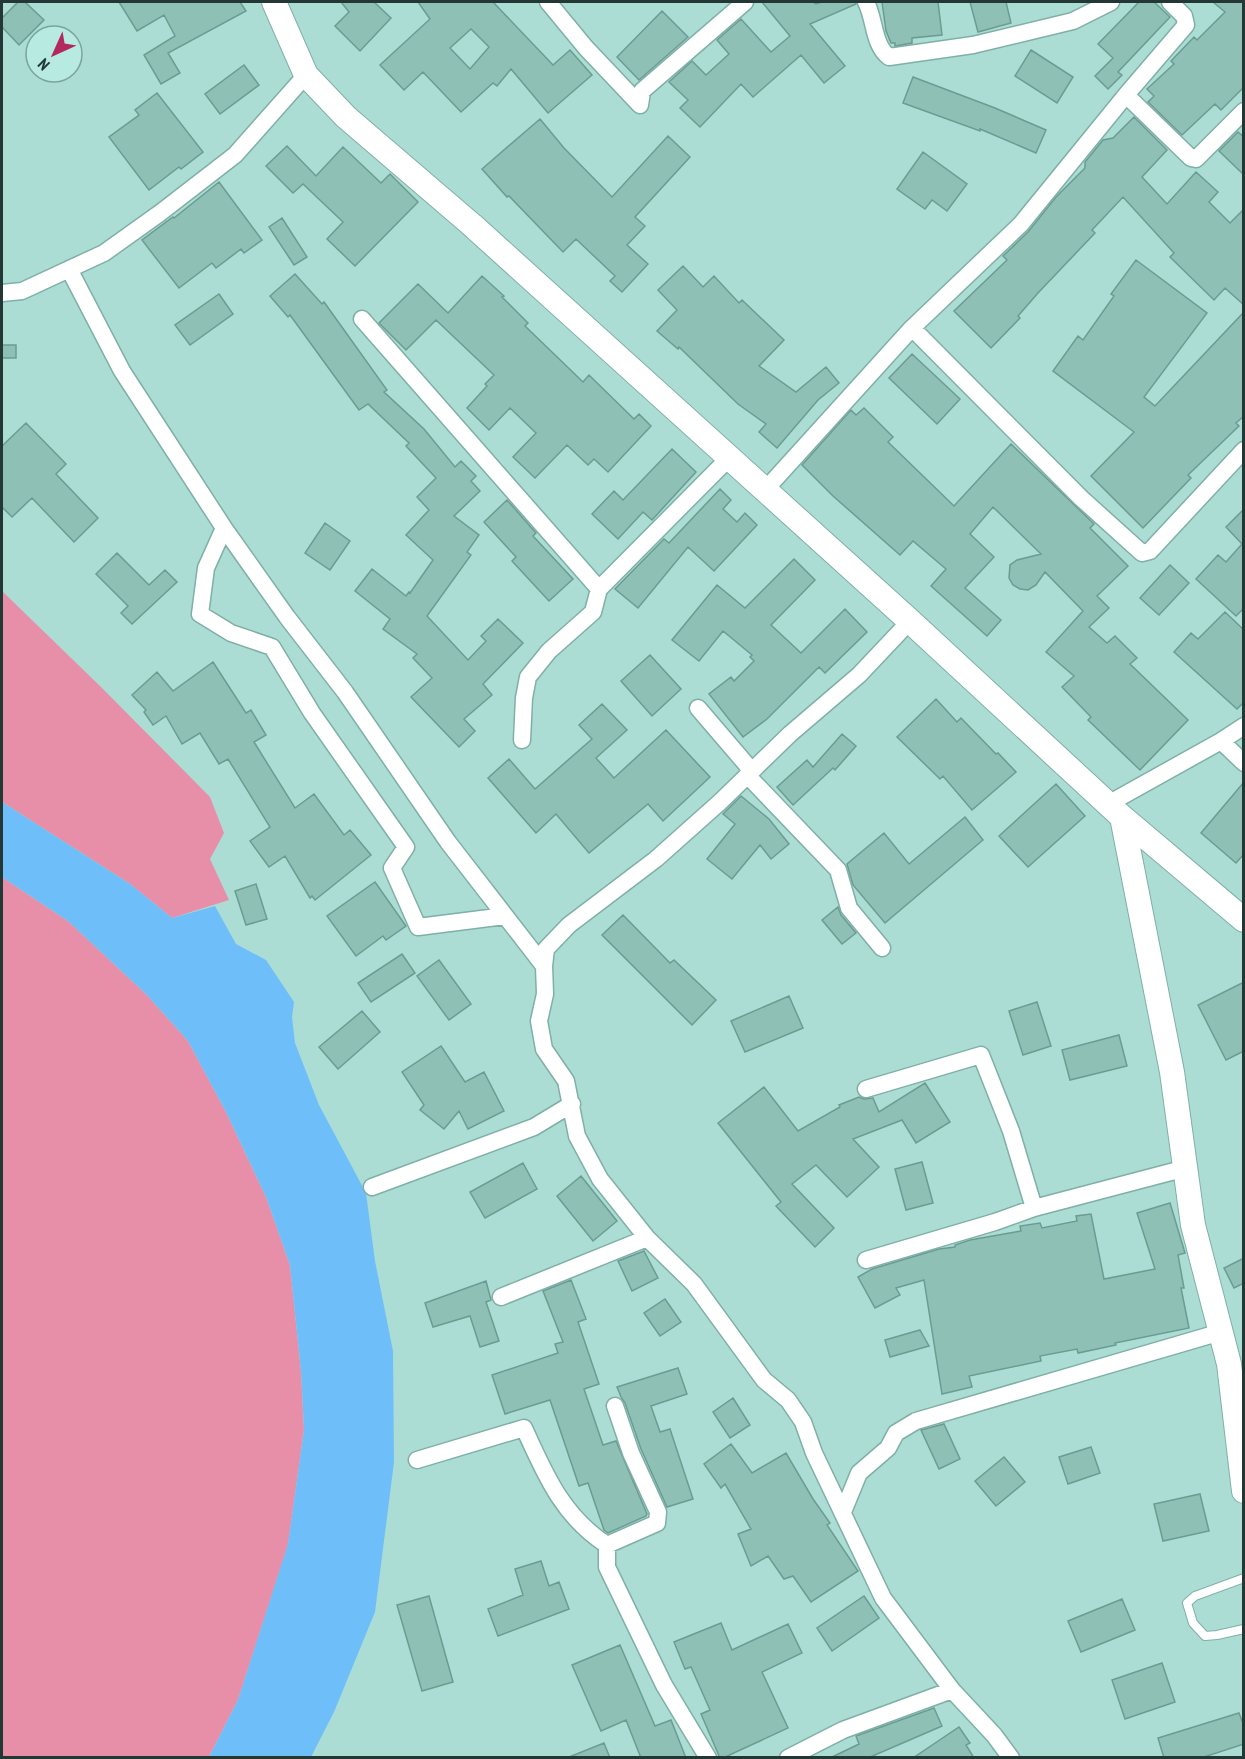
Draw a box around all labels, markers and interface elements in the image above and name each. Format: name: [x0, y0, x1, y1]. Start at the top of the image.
north arrow: [24, 24, 84, 84]
text: N: [33, 54, 54, 75]

